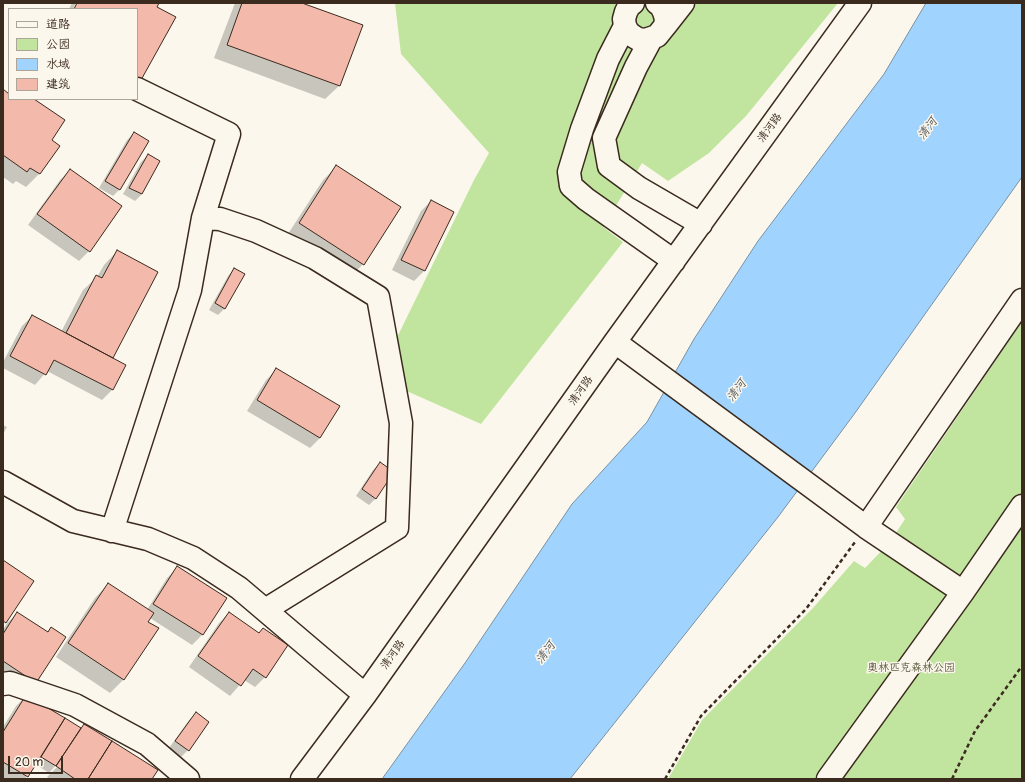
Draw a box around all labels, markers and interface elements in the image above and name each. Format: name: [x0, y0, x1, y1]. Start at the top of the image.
legend: [8, 8, 138, 100]
text: 道路: [46, 17, 70, 32]
text: 公园: [46, 37, 70, 52]
text: 水域: [46, 57, 70, 72]
text: 建筑: [46, 77, 70, 92]
street label: 清河路: [755, 111, 785, 145]
water label: 清河: [915, 115, 941, 143]
street label: 清河路: [566, 374, 596, 408]
water label: 清河: [724, 377, 750, 405]
street label: 清河路: [378, 638, 408, 672]
water label: 清河: [533, 639, 559, 667]
park label: 奥林匹克森林公园: [867, 661, 955, 675]
scale bar: [10, 748, 65, 774]
text: 20 m: [15, 755, 43, 770]

